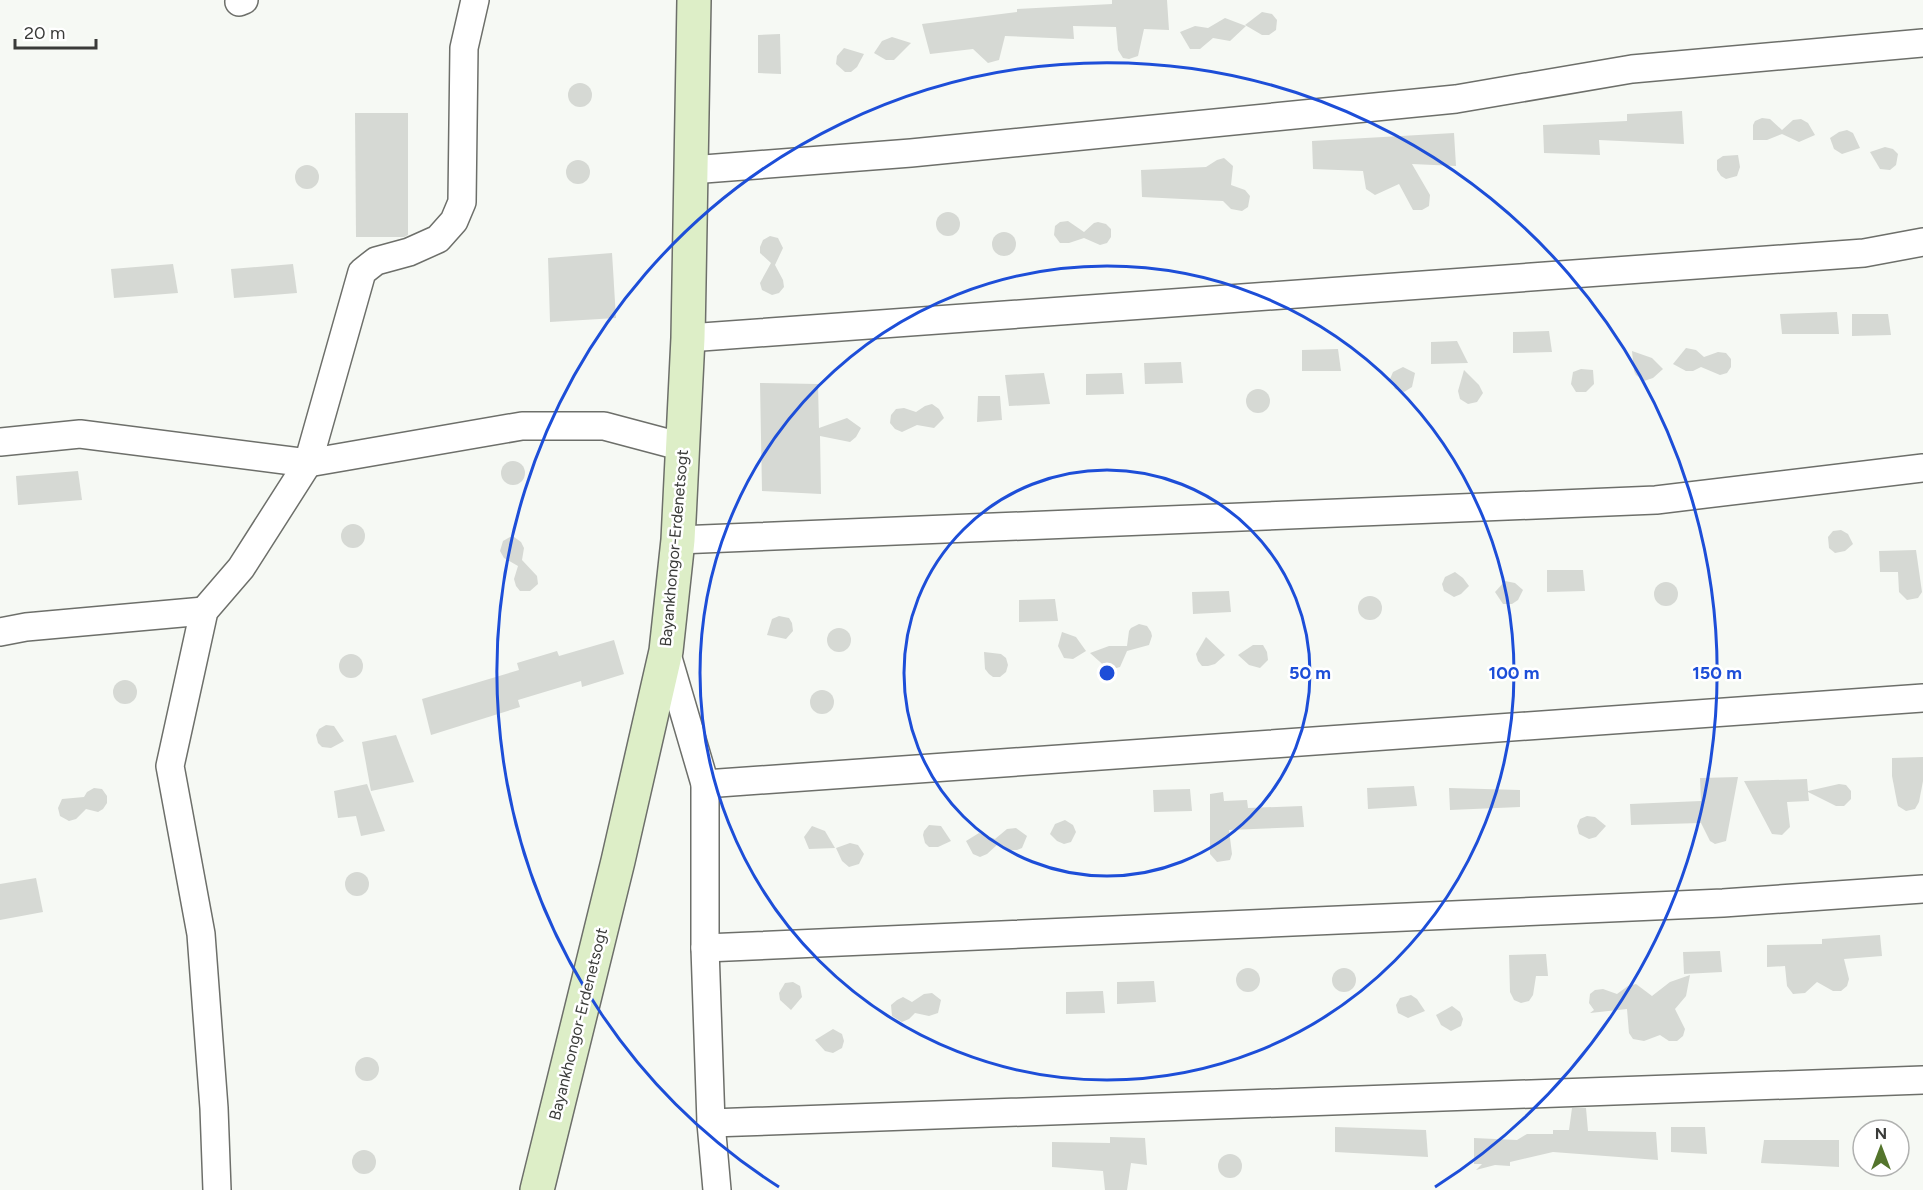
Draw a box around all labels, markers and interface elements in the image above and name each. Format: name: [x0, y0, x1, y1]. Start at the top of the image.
scale bar: [15, 12, 96, 50]
text: 20 m: [24, 22, 65, 44]
street label: Bayankhongor-Erdenetsogt: [656, 449, 692, 647]
text: 50 m: [1289, 662, 1331, 684]
text: 100 m: [1489, 662, 1539, 684]
text: 150 m: [1692, 662, 1742, 684]
centre of rings: [1097, 663, 1117, 683]
street label: Bayankhongor-Erdenetsogt: [545, 926, 611, 1122]
north arrow: [1851, 1118, 1911, 1178]
text: N: [1875, 1124, 1887, 1143]

